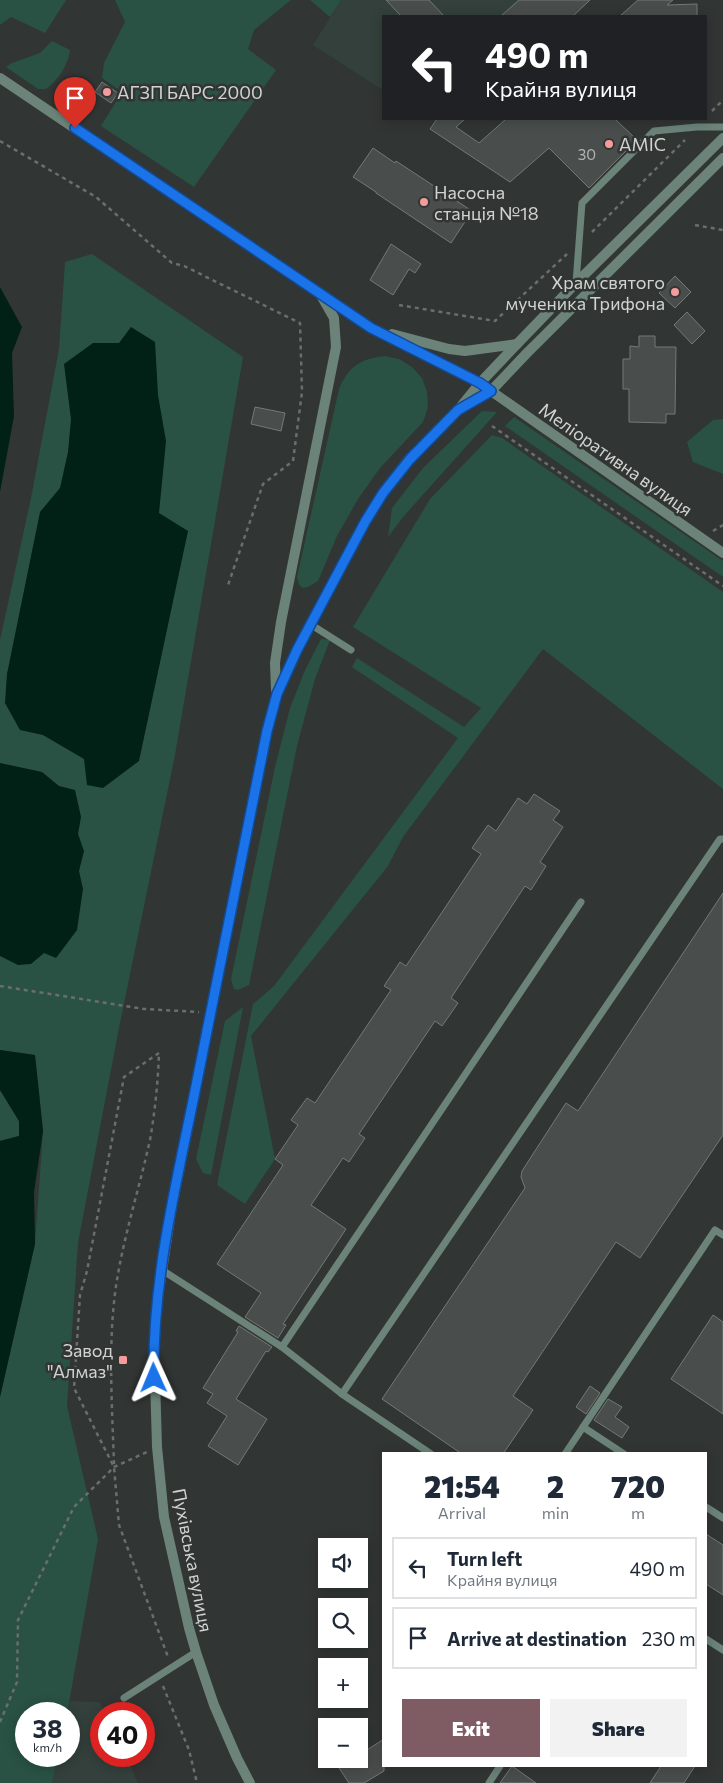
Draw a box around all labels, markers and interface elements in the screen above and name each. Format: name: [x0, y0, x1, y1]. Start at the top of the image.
text: 490 m: [485, 32, 589, 75]
icon: left: [402, 35, 467, 100]
text: Крайня вулиця: [485, 75, 637, 102]
pin: [54, 77, 96, 128]
place label: АГЗП БАРС 2000: [117, 81, 263, 103]
icon: arrive: [61, 84, 89, 112]
marker: АГЗП БАРС 2000: [101, 86, 113, 98]
place label: AMIC: [619, 133, 666, 155]
marker: AMIC: [603, 138, 615, 150]
house number: 30: [578, 145, 596, 163]
place label: Насосна станція №18: [434, 181, 539, 224]
marker: Насосна станція №18: [418, 196, 430, 208]
place label: Храм святого мученика Трифона: [506, 271, 665, 314]
marker: Храм святого мученика Трифона: [669, 286, 681, 298]
street label: Меліоративна вулиця: [535, 398, 697, 520]
place label: Завод "Алмаз": [47, 1339, 113, 1382]
position arrow: [127, 1351, 179, 1403]
marker: Завод "Алмаз": [117, 1354, 129, 1366]
text: 21:54: [424, 1467, 500, 1504]
text: 2: [547, 1467, 564, 1504]
text: 720: [611, 1467, 665, 1504]
street label: Пухівська вулиця: [168, 1486, 218, 1634]
text: Arrival: [438, 1503, 486, 1522]
text: min: [542, 1503, 569, 1522]
text: m: [631, 1503, 645, 1522]
map controls: [318, 1538, 368, 1768]
button: sound: [318, 1538, 368, 1588]
text: Turn left: [447, 1547, 522, 1570]
icon: left: [404, 1554, 432, 1582]
text: 490 m: [629, 1557, 685, 1580]
text: Крайня вулиця: [447, 1570, 557, 1589]
button: search: [318, 1598, 368, 1648]
icon: arrive: [404, 1624, 432, 1652]
text: Arrive at destination: [447, 1627, 627, 1650]
text: 230 m: [642, 1627, 696, 1650]
button: +: [318, 1658, 368, 1708]
button: Exit: [402, 1699, 540, 1757]
button: Share: [550, 1699, 687, 1757]
speed limit sign: 40: [90, 1702, 155, 1767]
text: 38: [32, 1713, 63, 1743]
button: −: [318, 1718, 368, 1768]
text: km/h: [33, 1740, 62, 1754]

